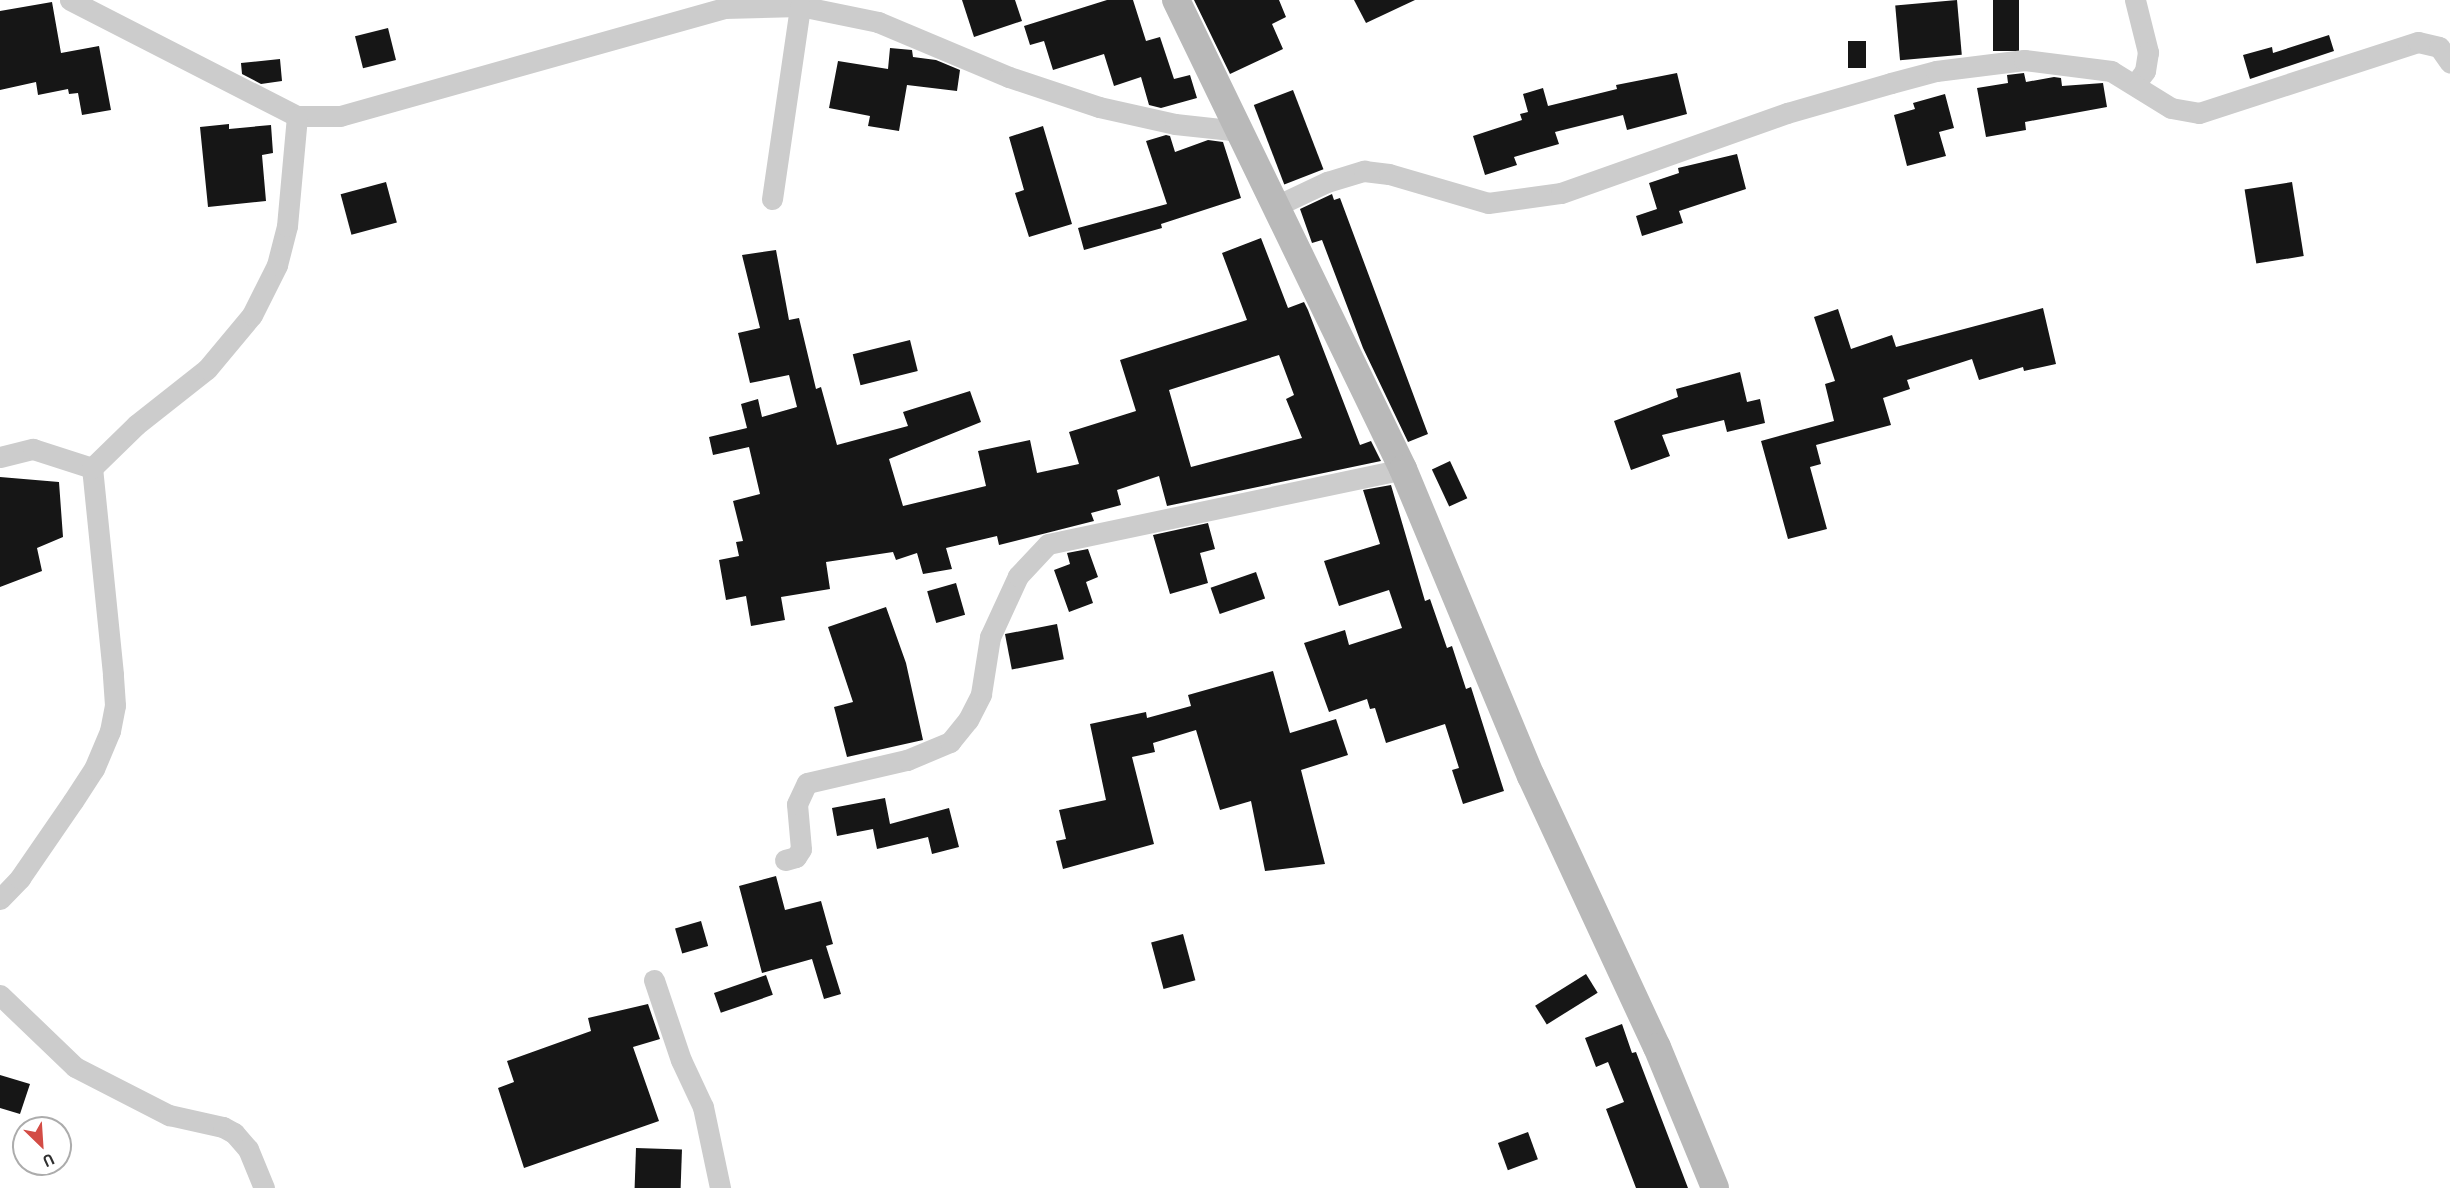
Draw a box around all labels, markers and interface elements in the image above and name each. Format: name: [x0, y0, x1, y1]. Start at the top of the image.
north arrow: [12, 1116, 72, 1176]
text: U: [40, 1149, 58, 1172]

